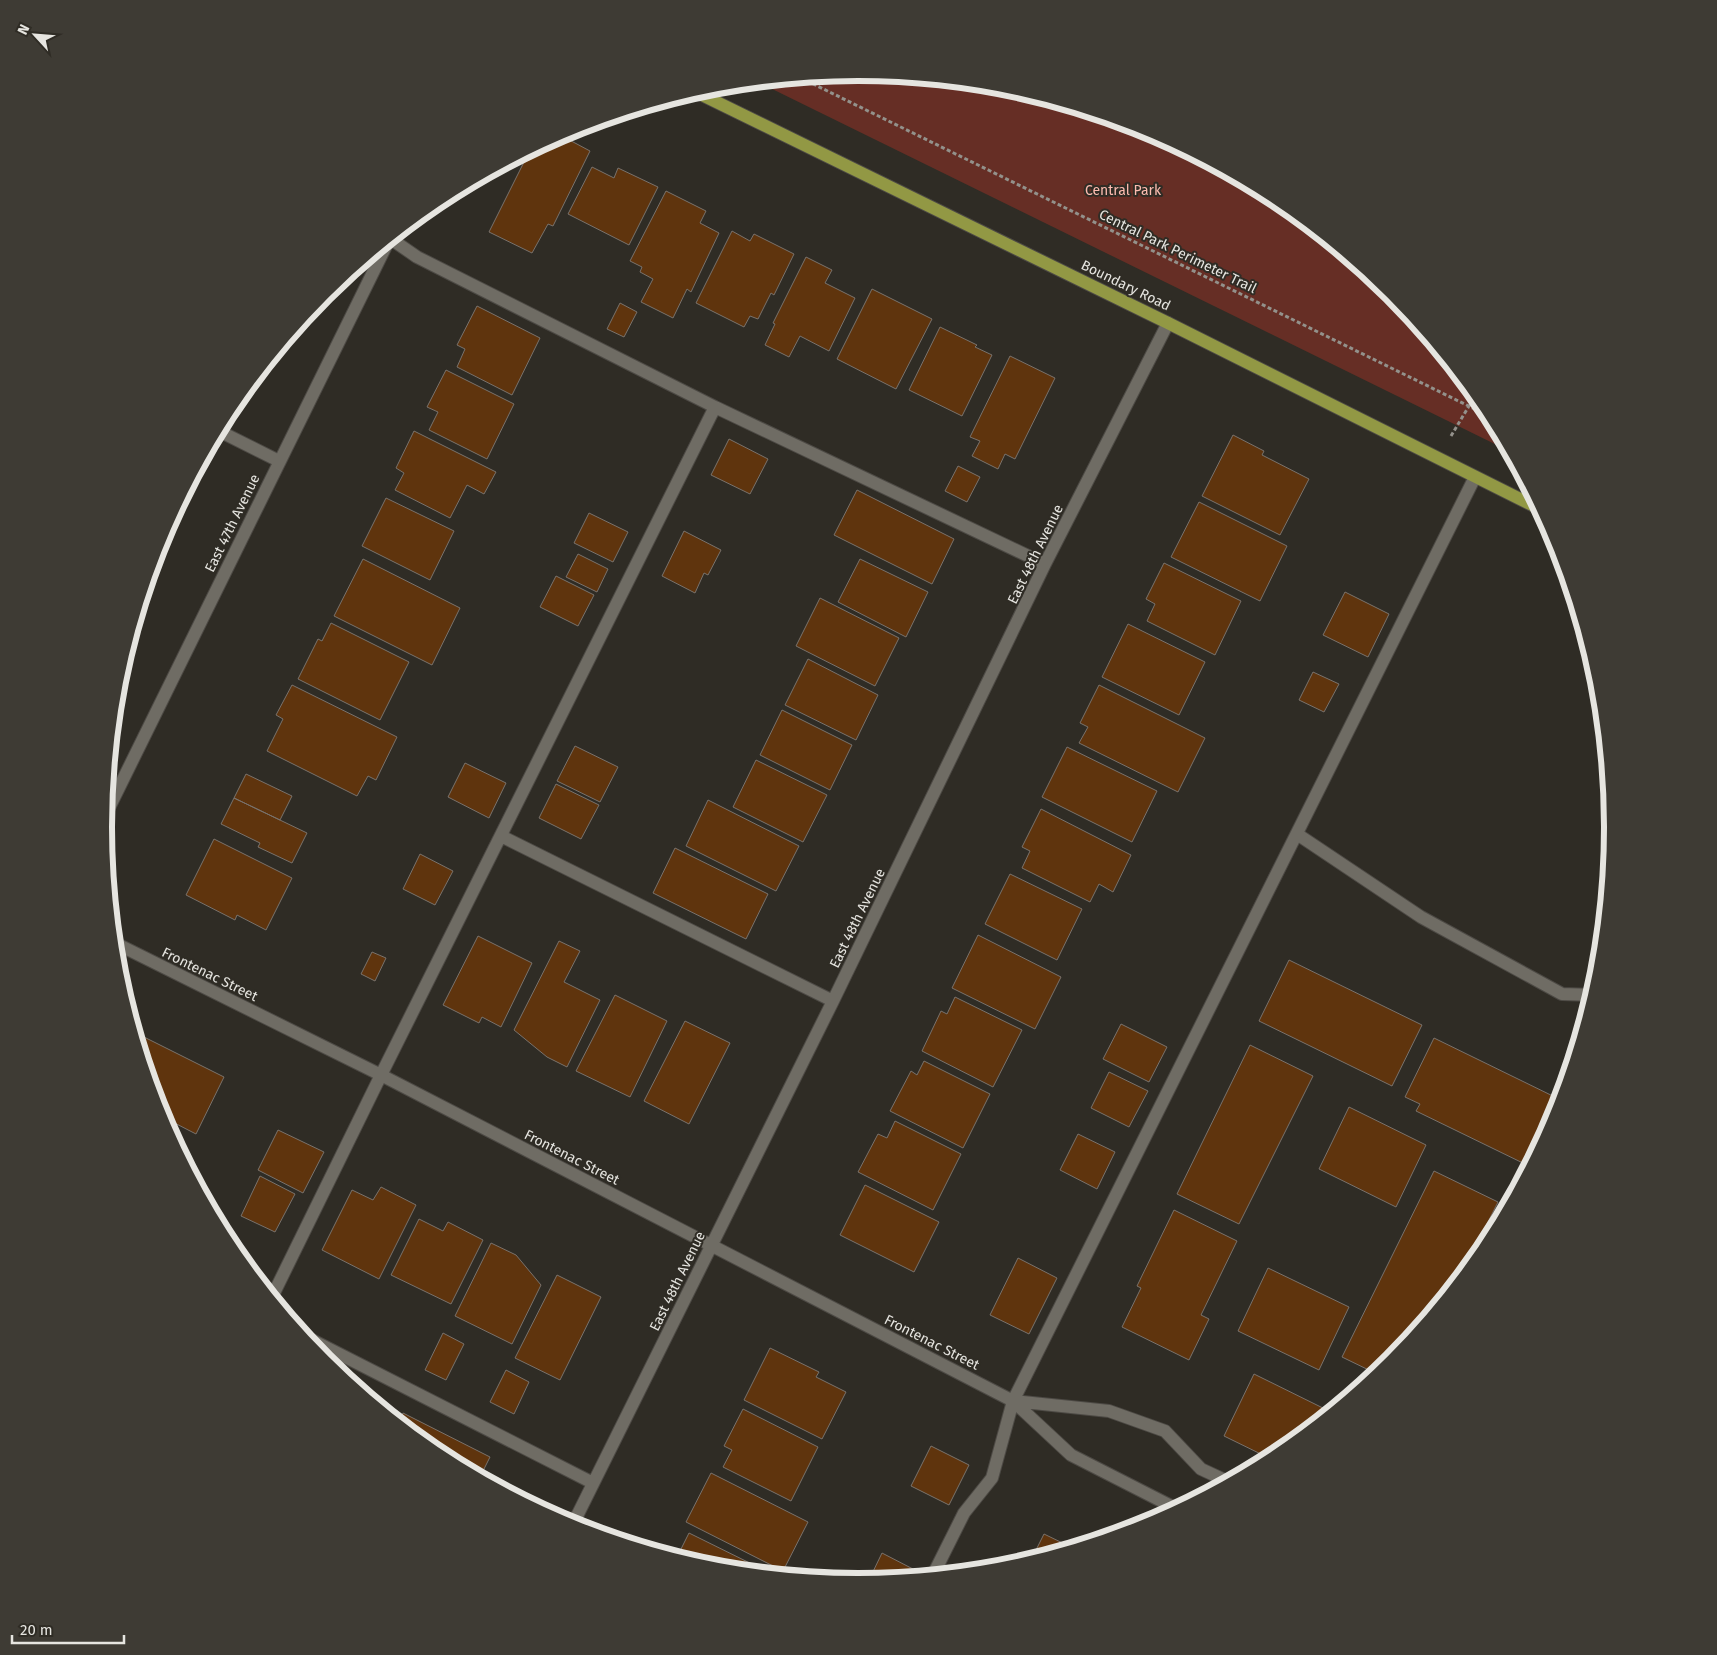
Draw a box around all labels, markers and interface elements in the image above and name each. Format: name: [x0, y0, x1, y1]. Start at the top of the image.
north arrow: [10, 10, 60, 60]
text: N: [14, 22, 33, 37]
park label: Central Park: [1085, 182, 1162, 199]
street label: Central Park Perimeter Trail: [1096, 206, 1259, 297]
street label: Boundary Road: [1078, 256, 1173, 314]
street label: East 47th Avenue: [201, 471, 264, 575]
street label: East 48th Avenue: [1004, 502, 1067, 607]
street label: East 48th Avenue: [826, 866, 889, 971]
street label: Frontenac Street: [159, 944, 261, 1005]
street label: Frontenac Street: [521, 1126, 623, 1189]
street label: East 48th Avenue: [646, 1229, 709, 1334]
street label: Frontenac Street: [881, 1311, 983, 1374]
scale bar: [12, 1612, 125, 1644]
text: 20 m: [20, 1621, 53, 1639]

